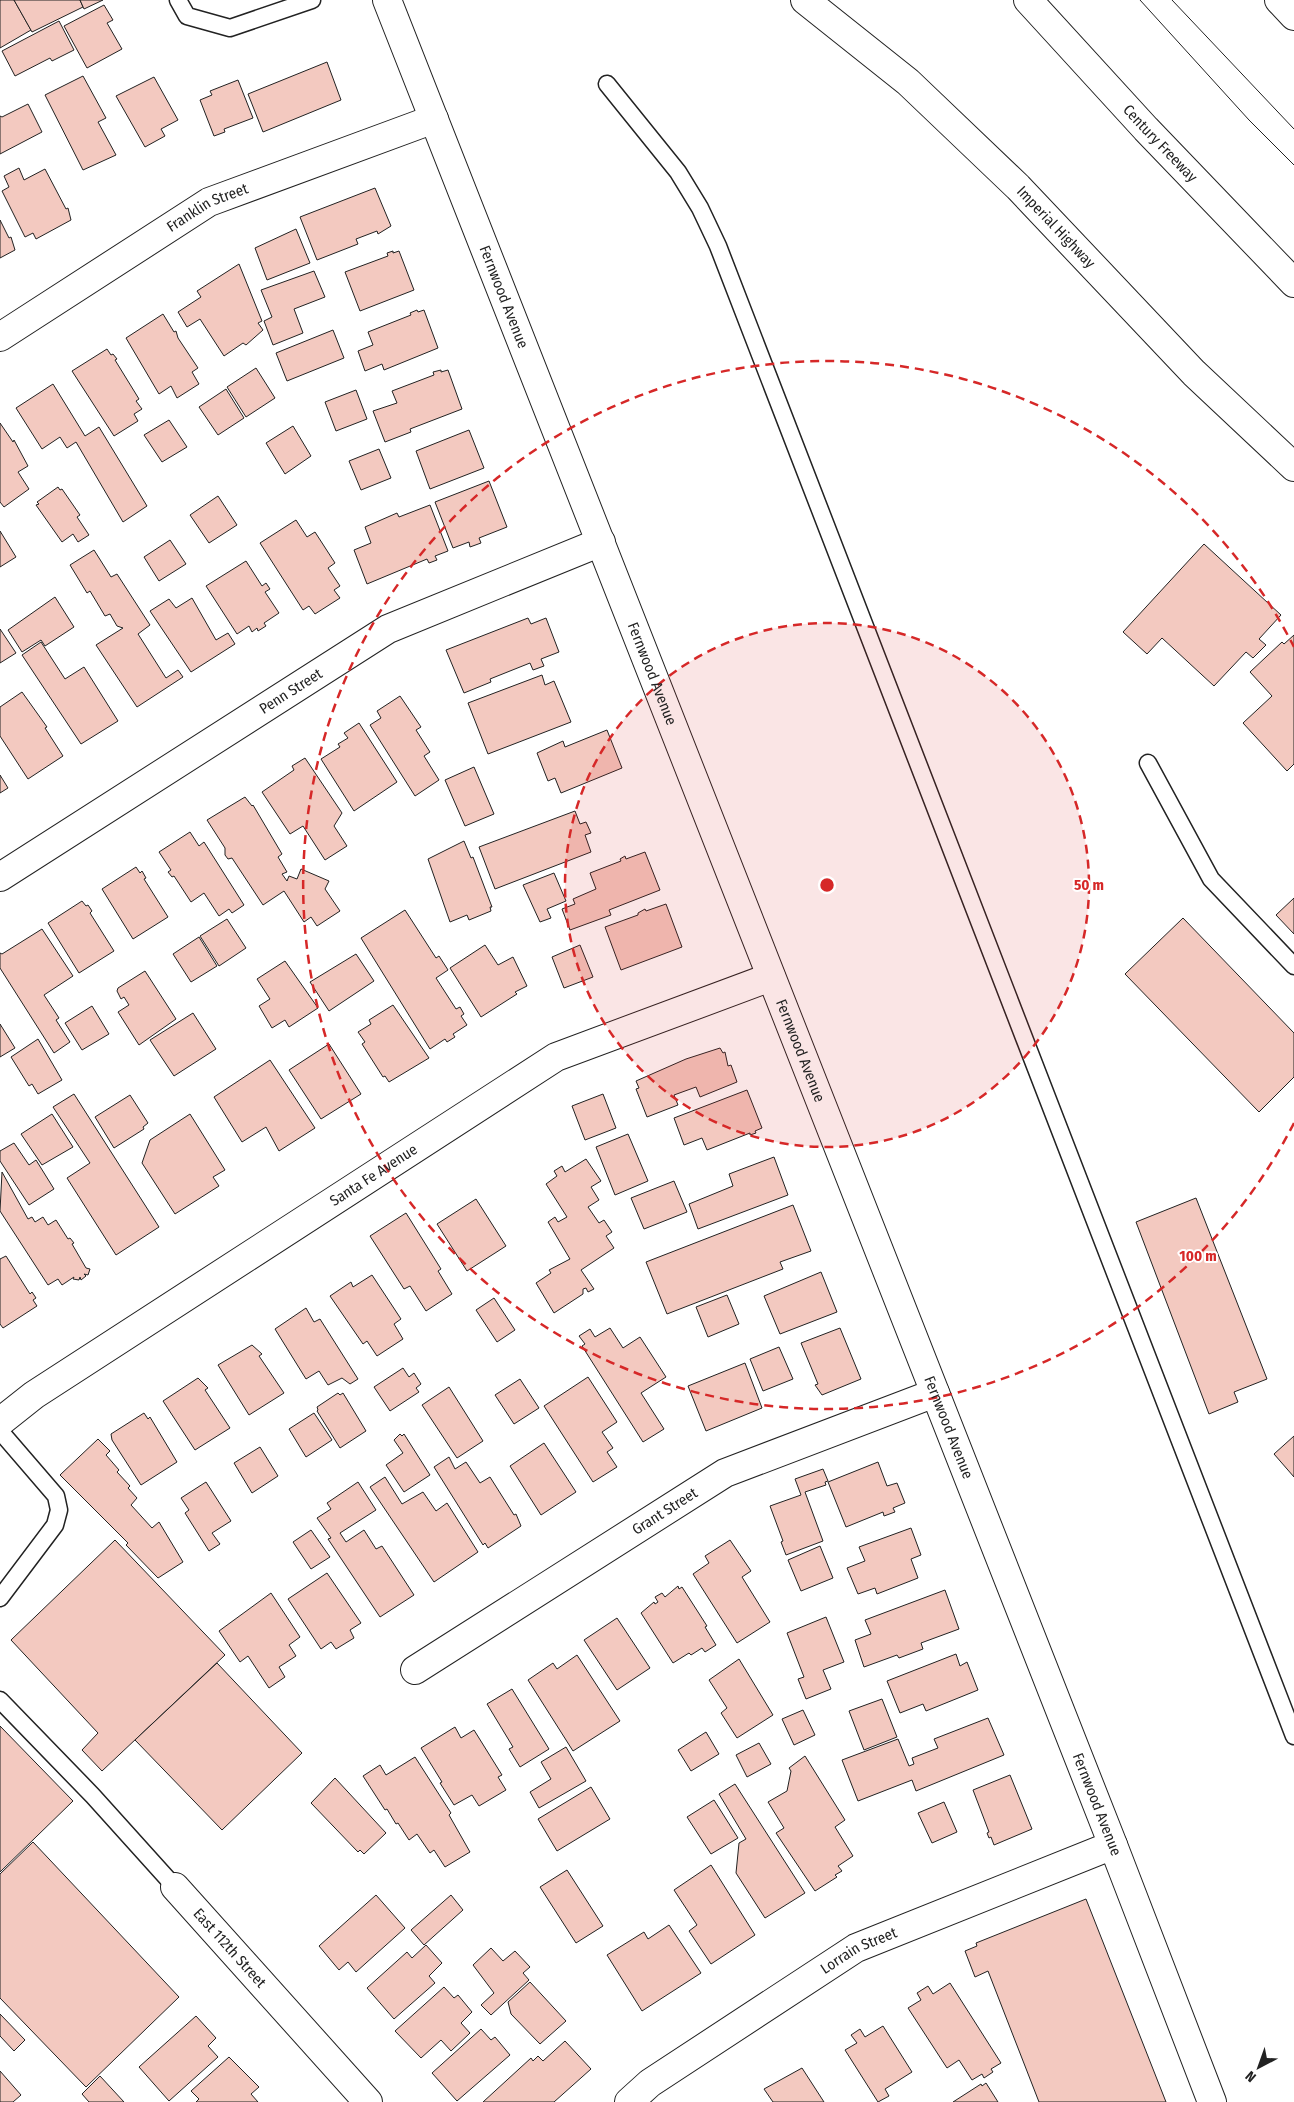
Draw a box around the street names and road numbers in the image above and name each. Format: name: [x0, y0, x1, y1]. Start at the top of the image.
street label: Century Freeway: [1119, 101, 1201, 186]
street label: Franklin Street: [163, 179, 250, 236]
street label: Imperial Highway: [1013, 182, 1099, 272]
street label: Fernwood Avenue: [475, 243, 532, 351]
street label: Fernwood Avenue: [624, 620, 680, 728]
street label: Penn Street: [256, 664, 326, 718]
street label: Fernwood Avenue: [772, 997, 829, 1105]
street label: Santa Fe Avenue: [327, 1140, 421, 1210]
street label: Fernwood Avenue: [920, 1373, 977, 1481]
street label: Grant Street: [629, 1484, 701, 1539]
street label: Fernwood Avenue: [1069, 1750, 1125, 1858]
street label: East 112th Street: [190, 1905, 270, 1991]
street label: Lorrain Street: [817, 1924, 900, 1978]

